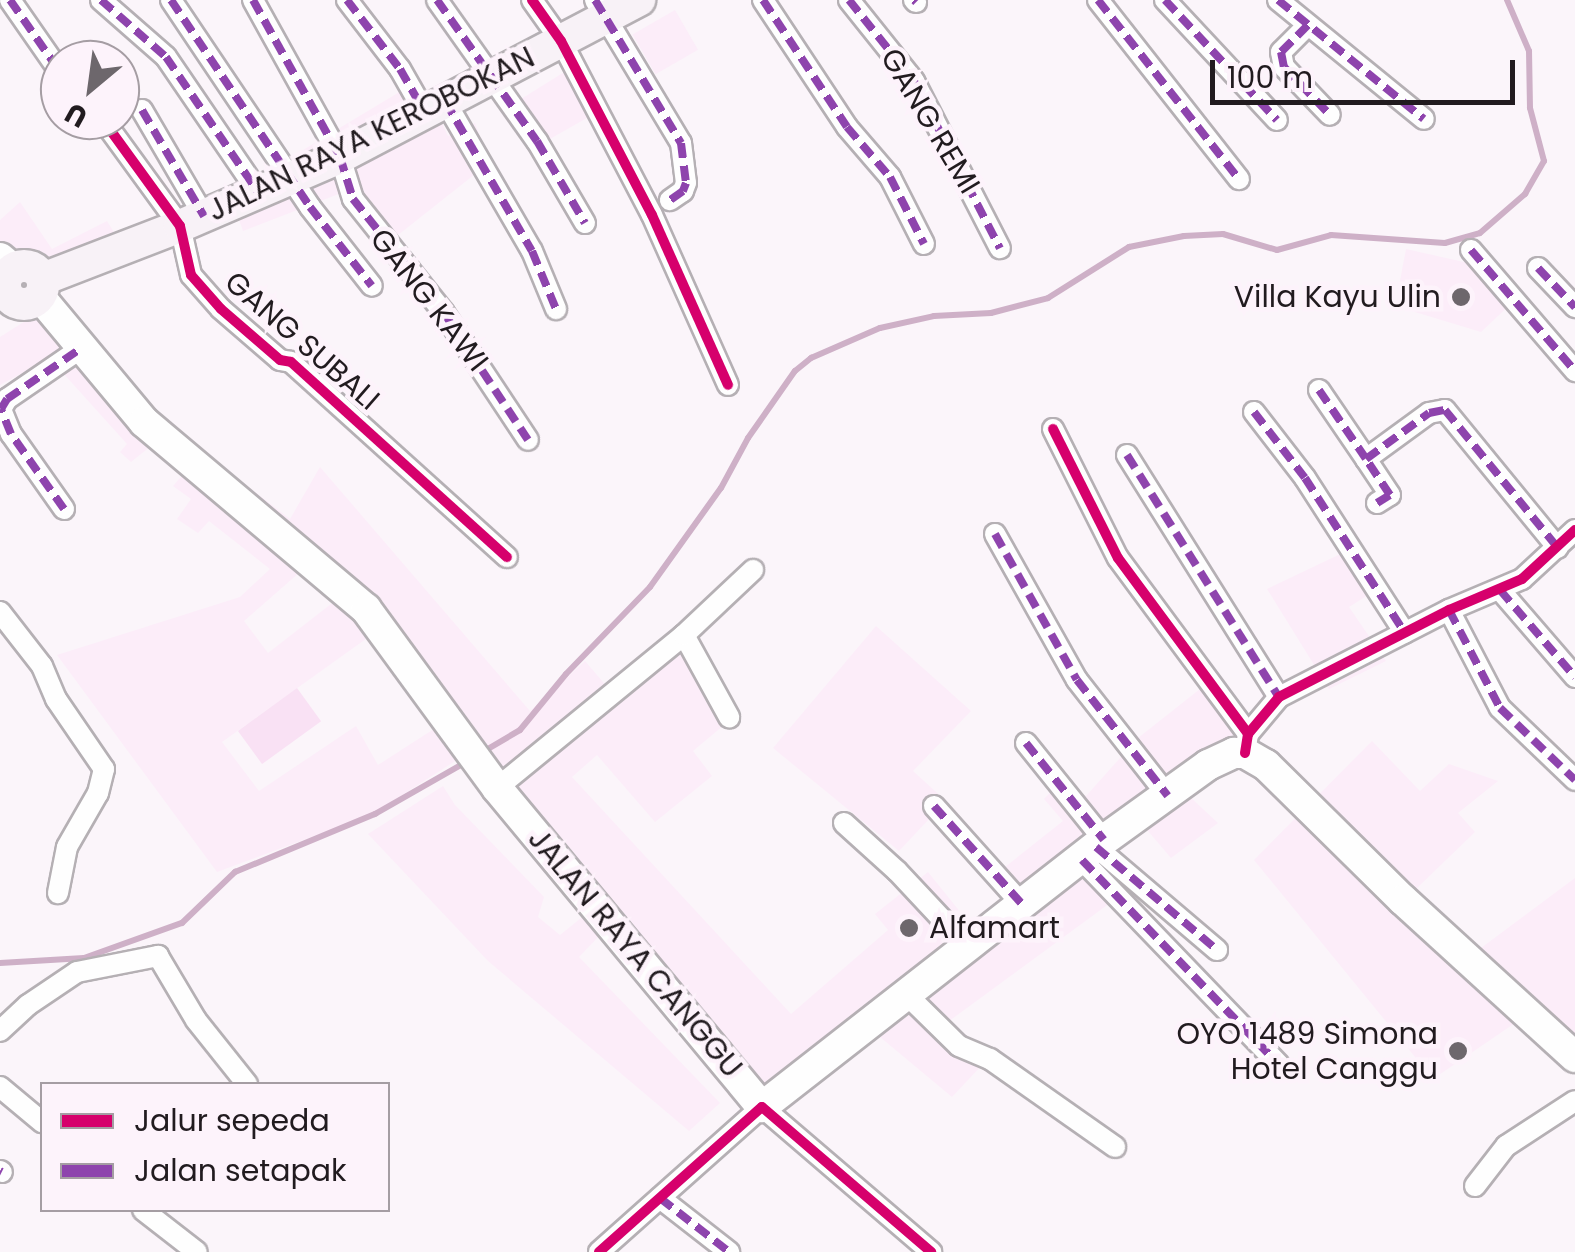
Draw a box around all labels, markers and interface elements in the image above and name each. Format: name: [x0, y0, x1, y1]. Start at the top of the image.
street label: JALAN RAYA KEROBOKAN: [202, 39, 540, 229]
north arrow: [40, 40, 140, 140]
scale bar: [1215, 40, 1520, 102]
street label: GANG REMI: [873, 42, 987, 200]
text: 100 m: [1227, 56, 1313, 99]
text: U: [58, 93, 94, 137]
street label: GANG KAWI: [362, 222, 496, 378]
street label: GANG SUBALI: [217, 264, 387, 418]
place label: Villa Kayu Ulin: [1234, 279, 1441, 315]
marker: Villa Kayu Ulin: [1450, 286, 1472, 308]
street label: JALAN RAYA CANGGU: [520, 821, 750, 1085]
place label: Alfamart: [929, 910, 1060, 946]
marker: Alfamart: [898, 917, 920, 939]
place label: OYO 1489 Simona Hotel Canggu: [1176, 1016, 1438, 1086]
marker: OYO 1489 Simona Hotel Canggu: [1447, 1040, 1469, 1062]
legend: [40, 1082, 390, 1212]
text: Jalur sepeda: [134, 1099, 330, 1142]
text: Jalan setapak: [134, 1149, 347, 1192]

